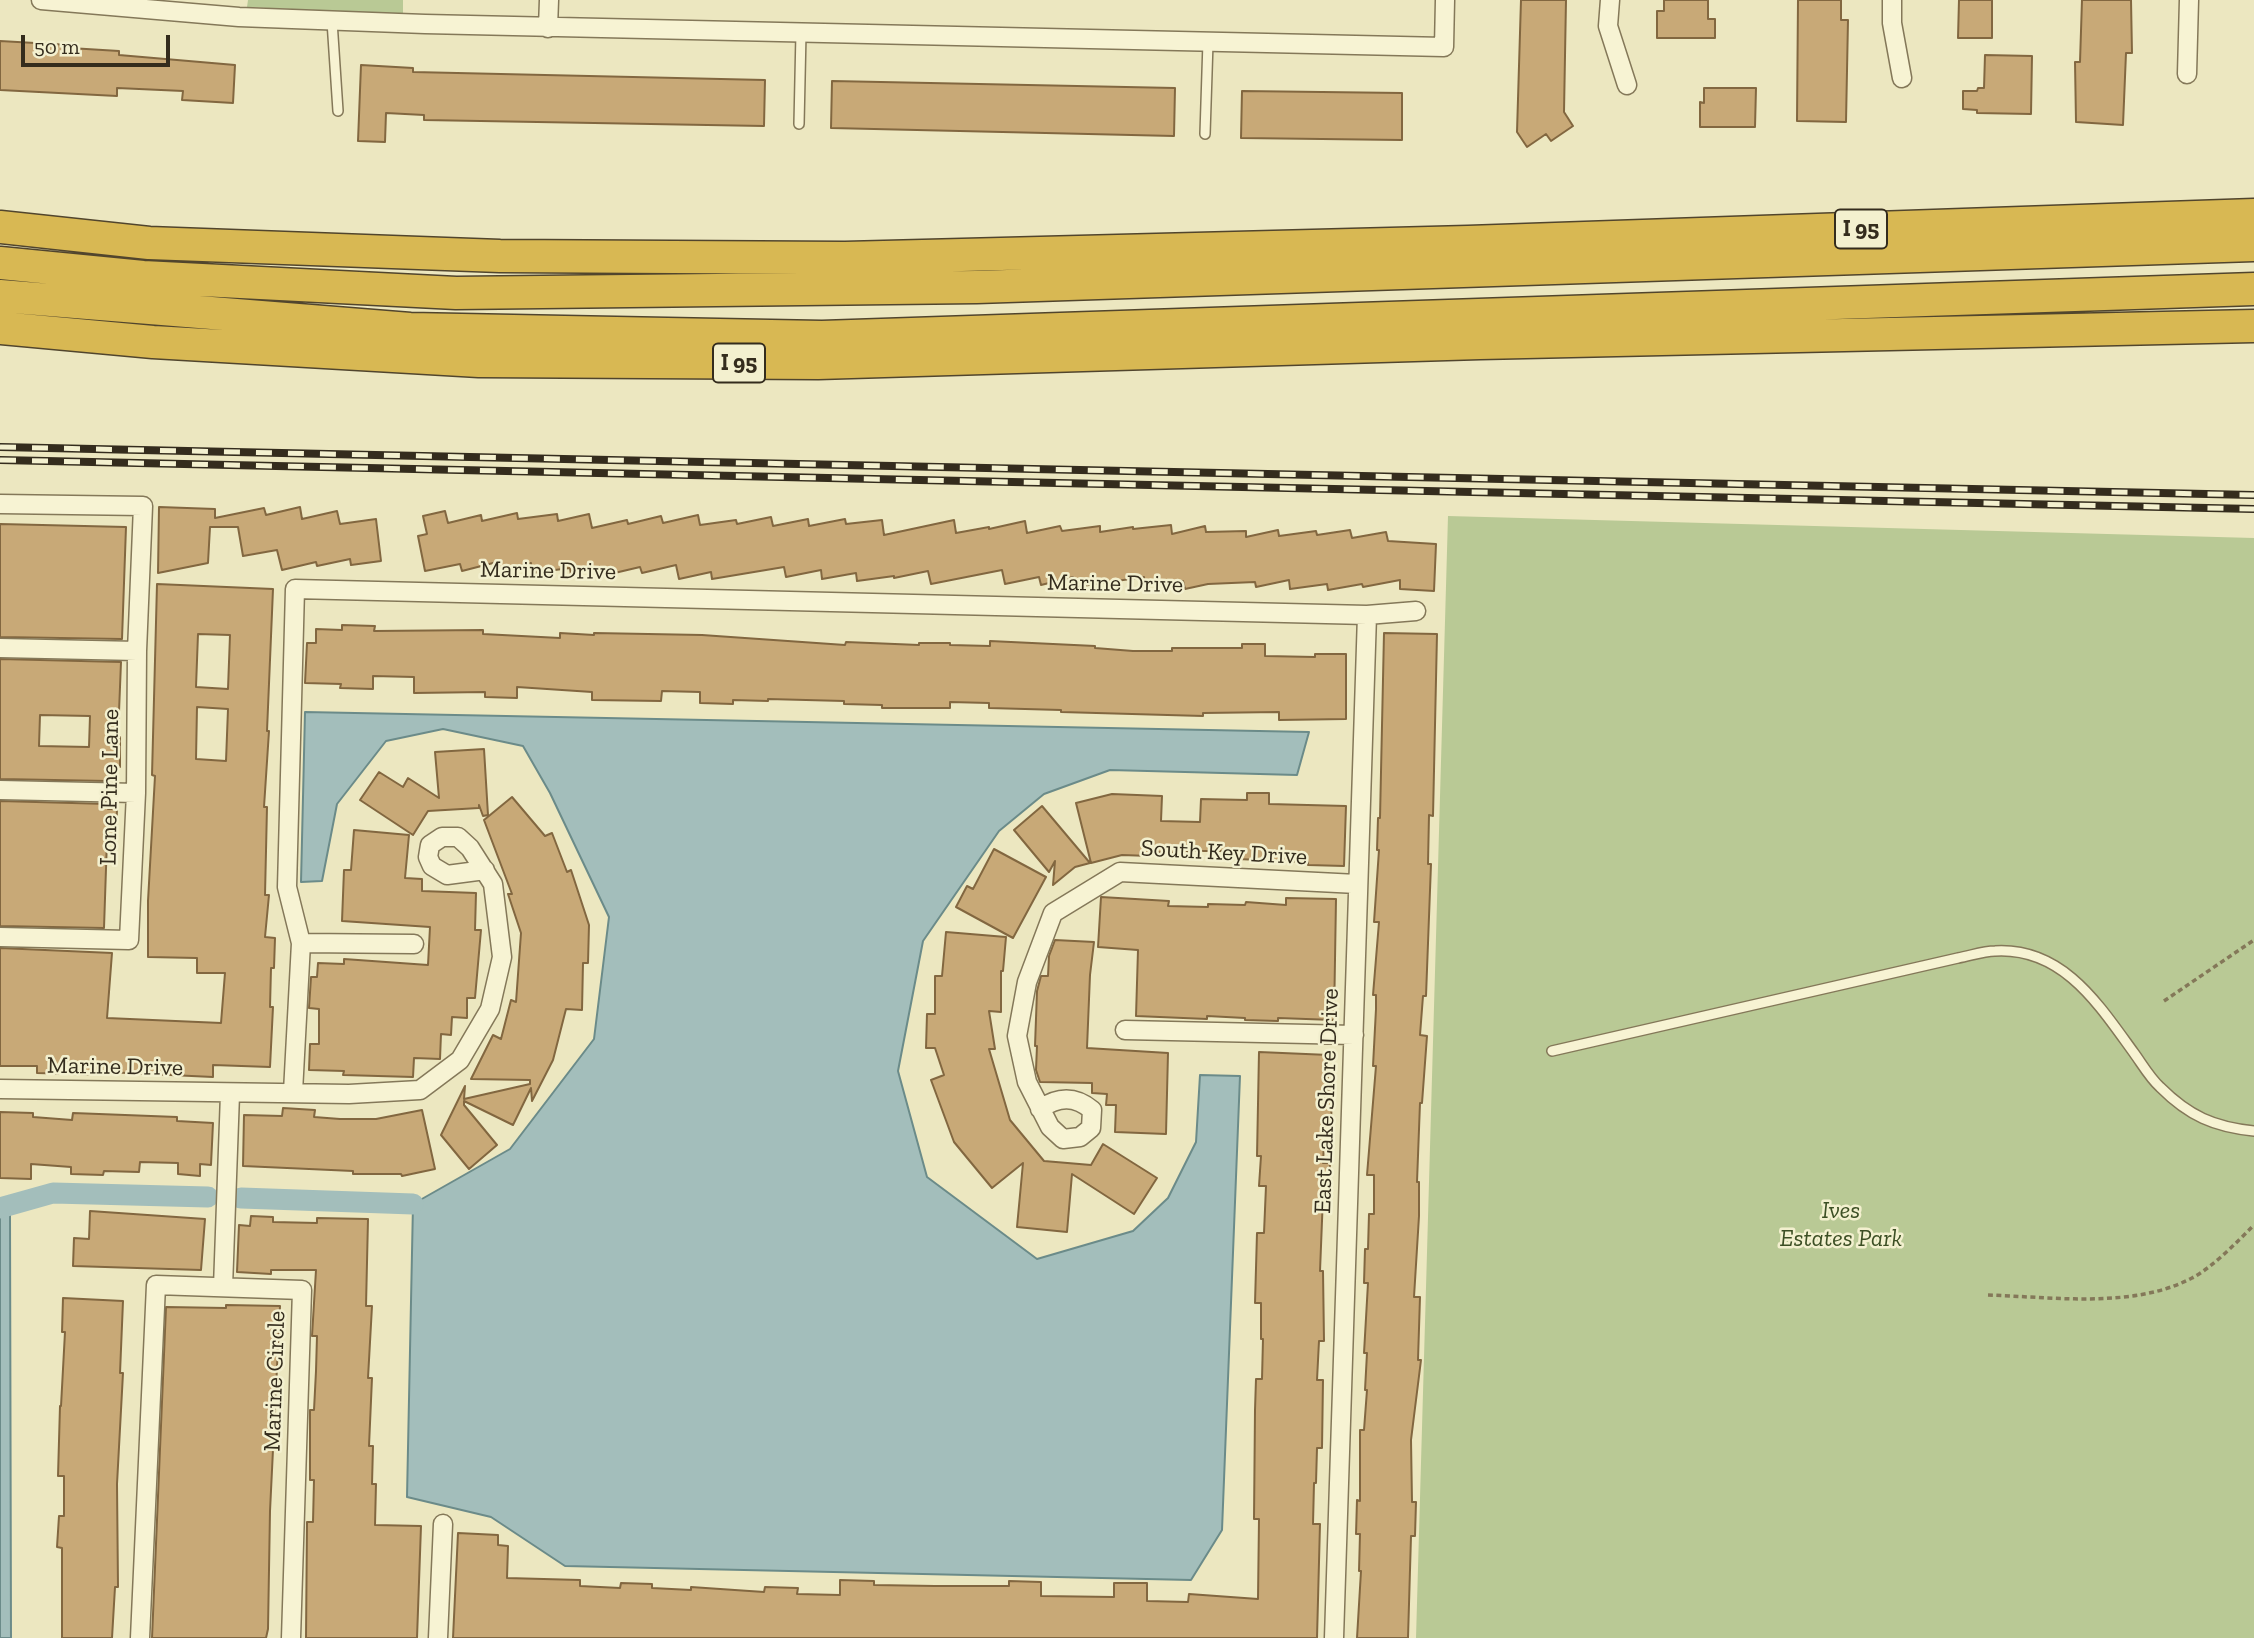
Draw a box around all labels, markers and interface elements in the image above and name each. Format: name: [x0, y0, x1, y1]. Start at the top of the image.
scale bar: [24, 21, 173, 65]
text: 50 m: [34, 34, 80, 59]
road number: I 95: [1835, 210, 1887, 248]
road number: I 95: [713, 344, 765, 382]
street label: Marine Drive: [480, 555, 616, 587]
street label: Marine Drive: [1047, 568, 1183, 600]
street label: Lone Pine Lane: [94, 708, 126, 866]
street label: South Key Drive: [1140, 834, 1308, 872]
street label: East Lake Shore Drive: [1309, 988, 1345, 1214]
street label: Marine Drive: [47, 1051, 183, 1083]
park label: Ives Estates Park: [1780, 1197, 1902, 1253]
street label: Marine Circle: [258, 1310, 292, 1452]

